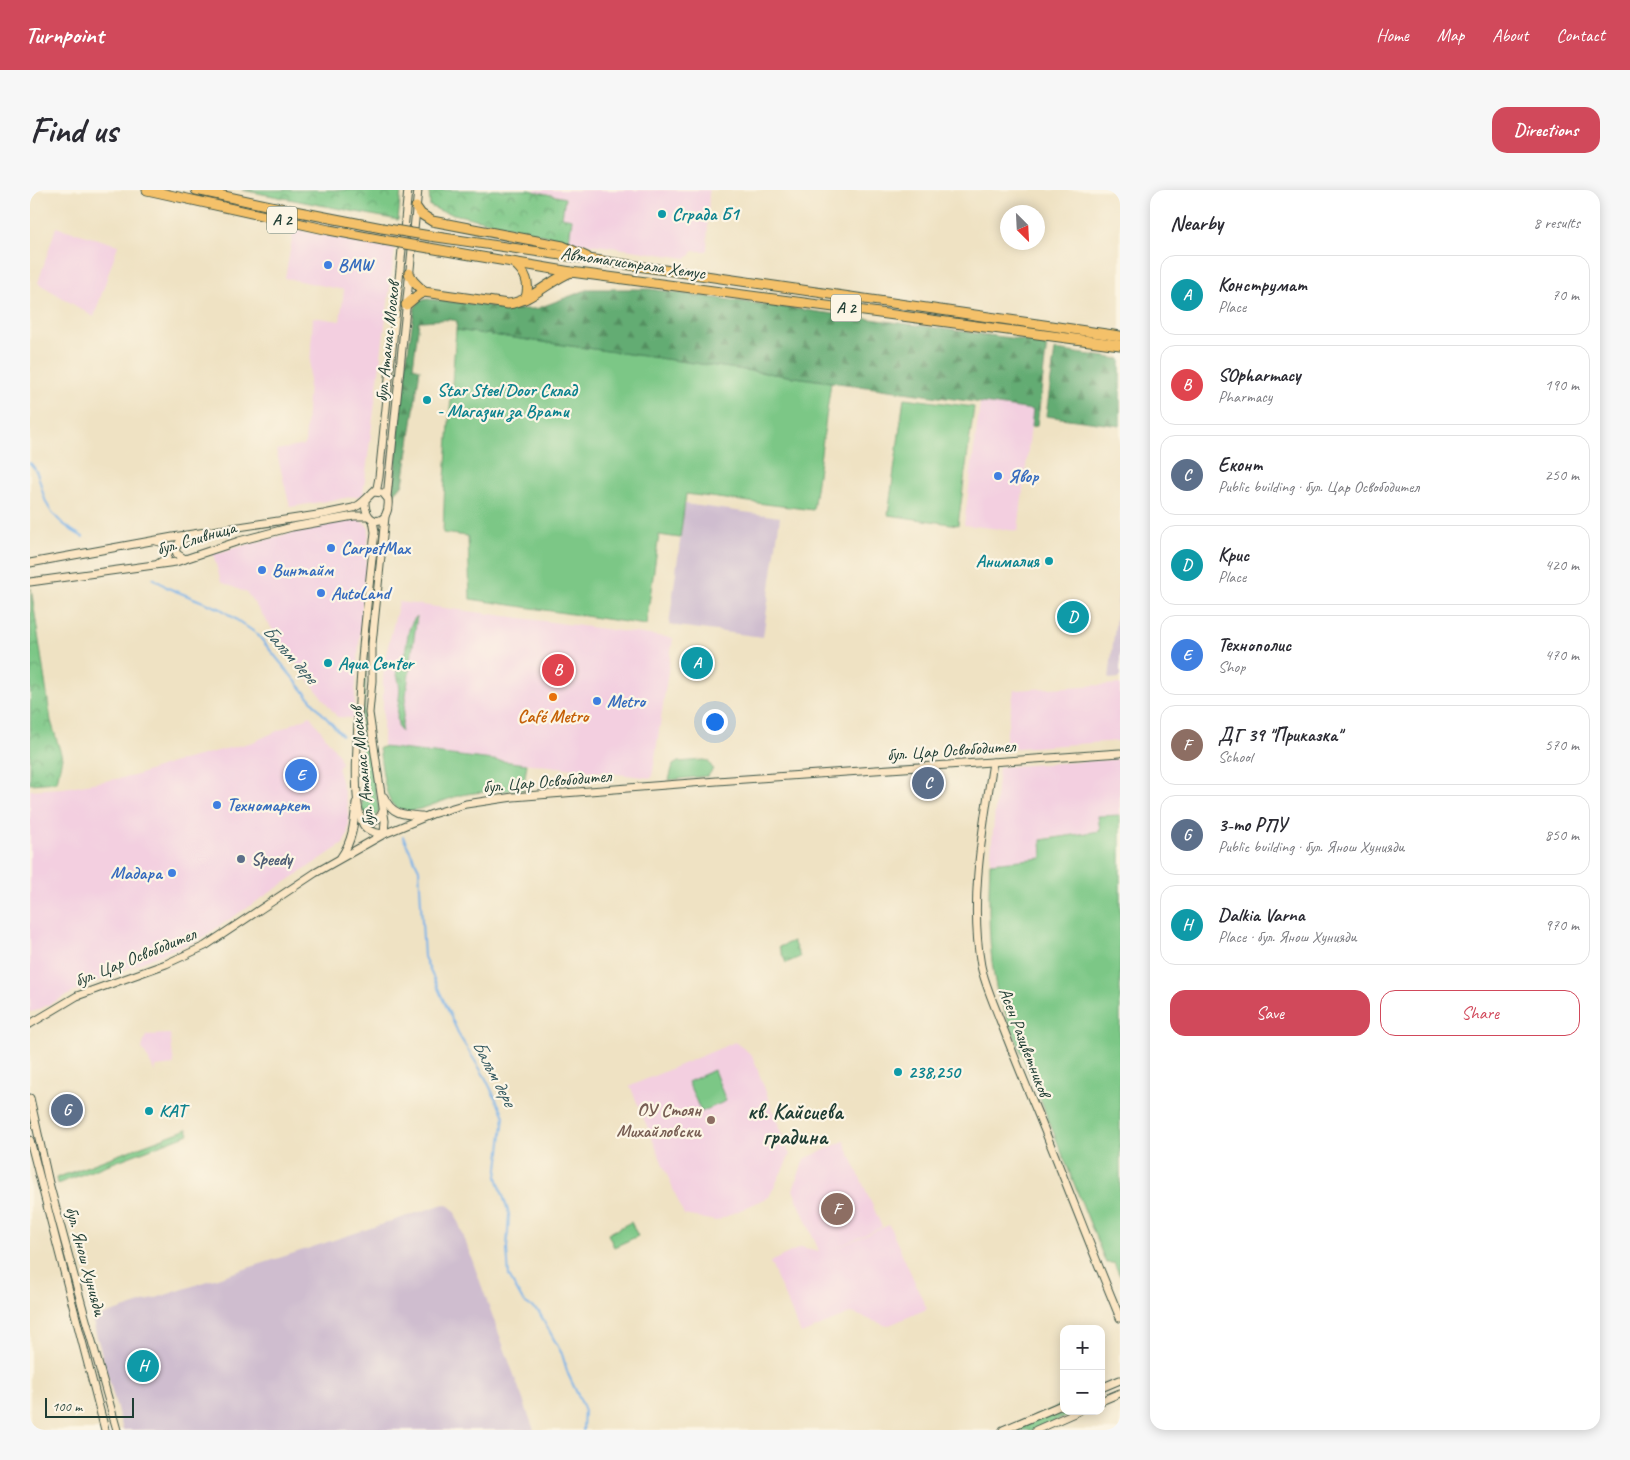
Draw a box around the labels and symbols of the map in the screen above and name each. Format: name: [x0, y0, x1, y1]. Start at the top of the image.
place label: Сграда Б1: [672, 203, 740, 225]
north arrow: [1000, 205, 1045, 250]
road number: A 2: [267, 206, 297, 234]
marker: Сграда Б1: [656, 208, 668, 220]
street label: Автомагистрала Хемус: [559, 242, 708, 284]
place label: BMW: [338, 254, 376, 276]
marker: BMW: [322, 259, 334, 271]
street label: бул. Атанас Москов: [370, 277, 405, 403]
road number: A 2: [831, 295, 861, 322]
place label: Star Steel Door Склад - Магазин за Врати: [437, 379, 578, 423]
marker: Star Steel Door Склад - Магазин за Врати: [421, 394, 433, 406]
place label: Явор: [1008, 465, 1040, 487]
marker: Явор: [992, 470, 1004, 482]
street label: бул. Сливница: [154, 516, 240, 560]
place label: CarpetMax: [341, 537, 412, 559]
marker: CarpetMax: [325, 542, 337, 554]
place label: Анималия: [976, 550, 1040, 572]
marker: Анималия: [1043, 555, 1055, 567]
place label: Винтайм: [272, 559, 334, 581]
marker: Винтайм: [256, 564, 268, 576]
place label: AutoLand: [331, 582, 393, 604]
marker: AutoLand: [315, 587, 327, 599]
pin: D: [1057, 598, 1089, 636]
water label: Балъм дере: [257, 619, 325, 691]
pin: A: [681, 644, 713, 682]
pin: B: [542, 651, 574, 689]
place label: Aqua Center: [338, 652, 416, 674]
marker: Aqua Center: [322, 657, 334, 669]
place label: Metro: [607, 690, 647, 712]
marker: Café Metro: [547, 691, 559, 703]
marker: Metro: [591, 695, 603, 707]
street label: бул. Атанас Москов: [344, 702, 379, 828]
place label: Café Metro: [518, 705, 590, 727]
your location: [702, 709, 728, 735]
street label: бул. Цар Освободител: [886, 734, 1018, 765]
pin: E: [285, 756, 317, 794]
street label: бул. Цар Освободител: [482, 764, 614, 798]
pin: C: [912, 764, 944, 802]
place label: Техномаркет: [227, 794, 311, 816]
marker: Техномаркет: [211, 799, 223, 811]
place label: Speedy: [251, 848, 294, 870]
marker: Speedy: [235, 853, 247, 865]
place label: Мадара: [111, 862, 164, 884]
marker: Мадара: [166, 867, 178, 879]
street label: бул. Цар Освободител: [71, 922, 200, 991]
street label: Асен Разцветников: [994, 985, 1057, 1103]
water label: Балъм дере: [467, 1036, 523, 1113]
place label: 238,250: [908, 1061, 962, 1083]
marker: 238,250: [892, 1066, 904, 1078]
pin: G: [51, 1091, 83, 1129]
district label: кв. Кайсиева градина: [747, 1098, 845, 1151]
place label: ОУ Стоян Михайловски: [616, 1099, 702, 1142]
place label: КАТ: [159, 1100, 190, 1122]
marker: КАТ: [143, 1105, 155, 1117]
marker: ОУ Стоян Михайловски: [705, 1114, 717, 1126]
pin: F: [821, 1190, 853, 1228]
street label: бул. Янош Хунияди: [61, 1204, 111, 1319]
pin: H: [127, 1347, 159, 1385]
scale bar: [45, 1395, 134, 1418]

